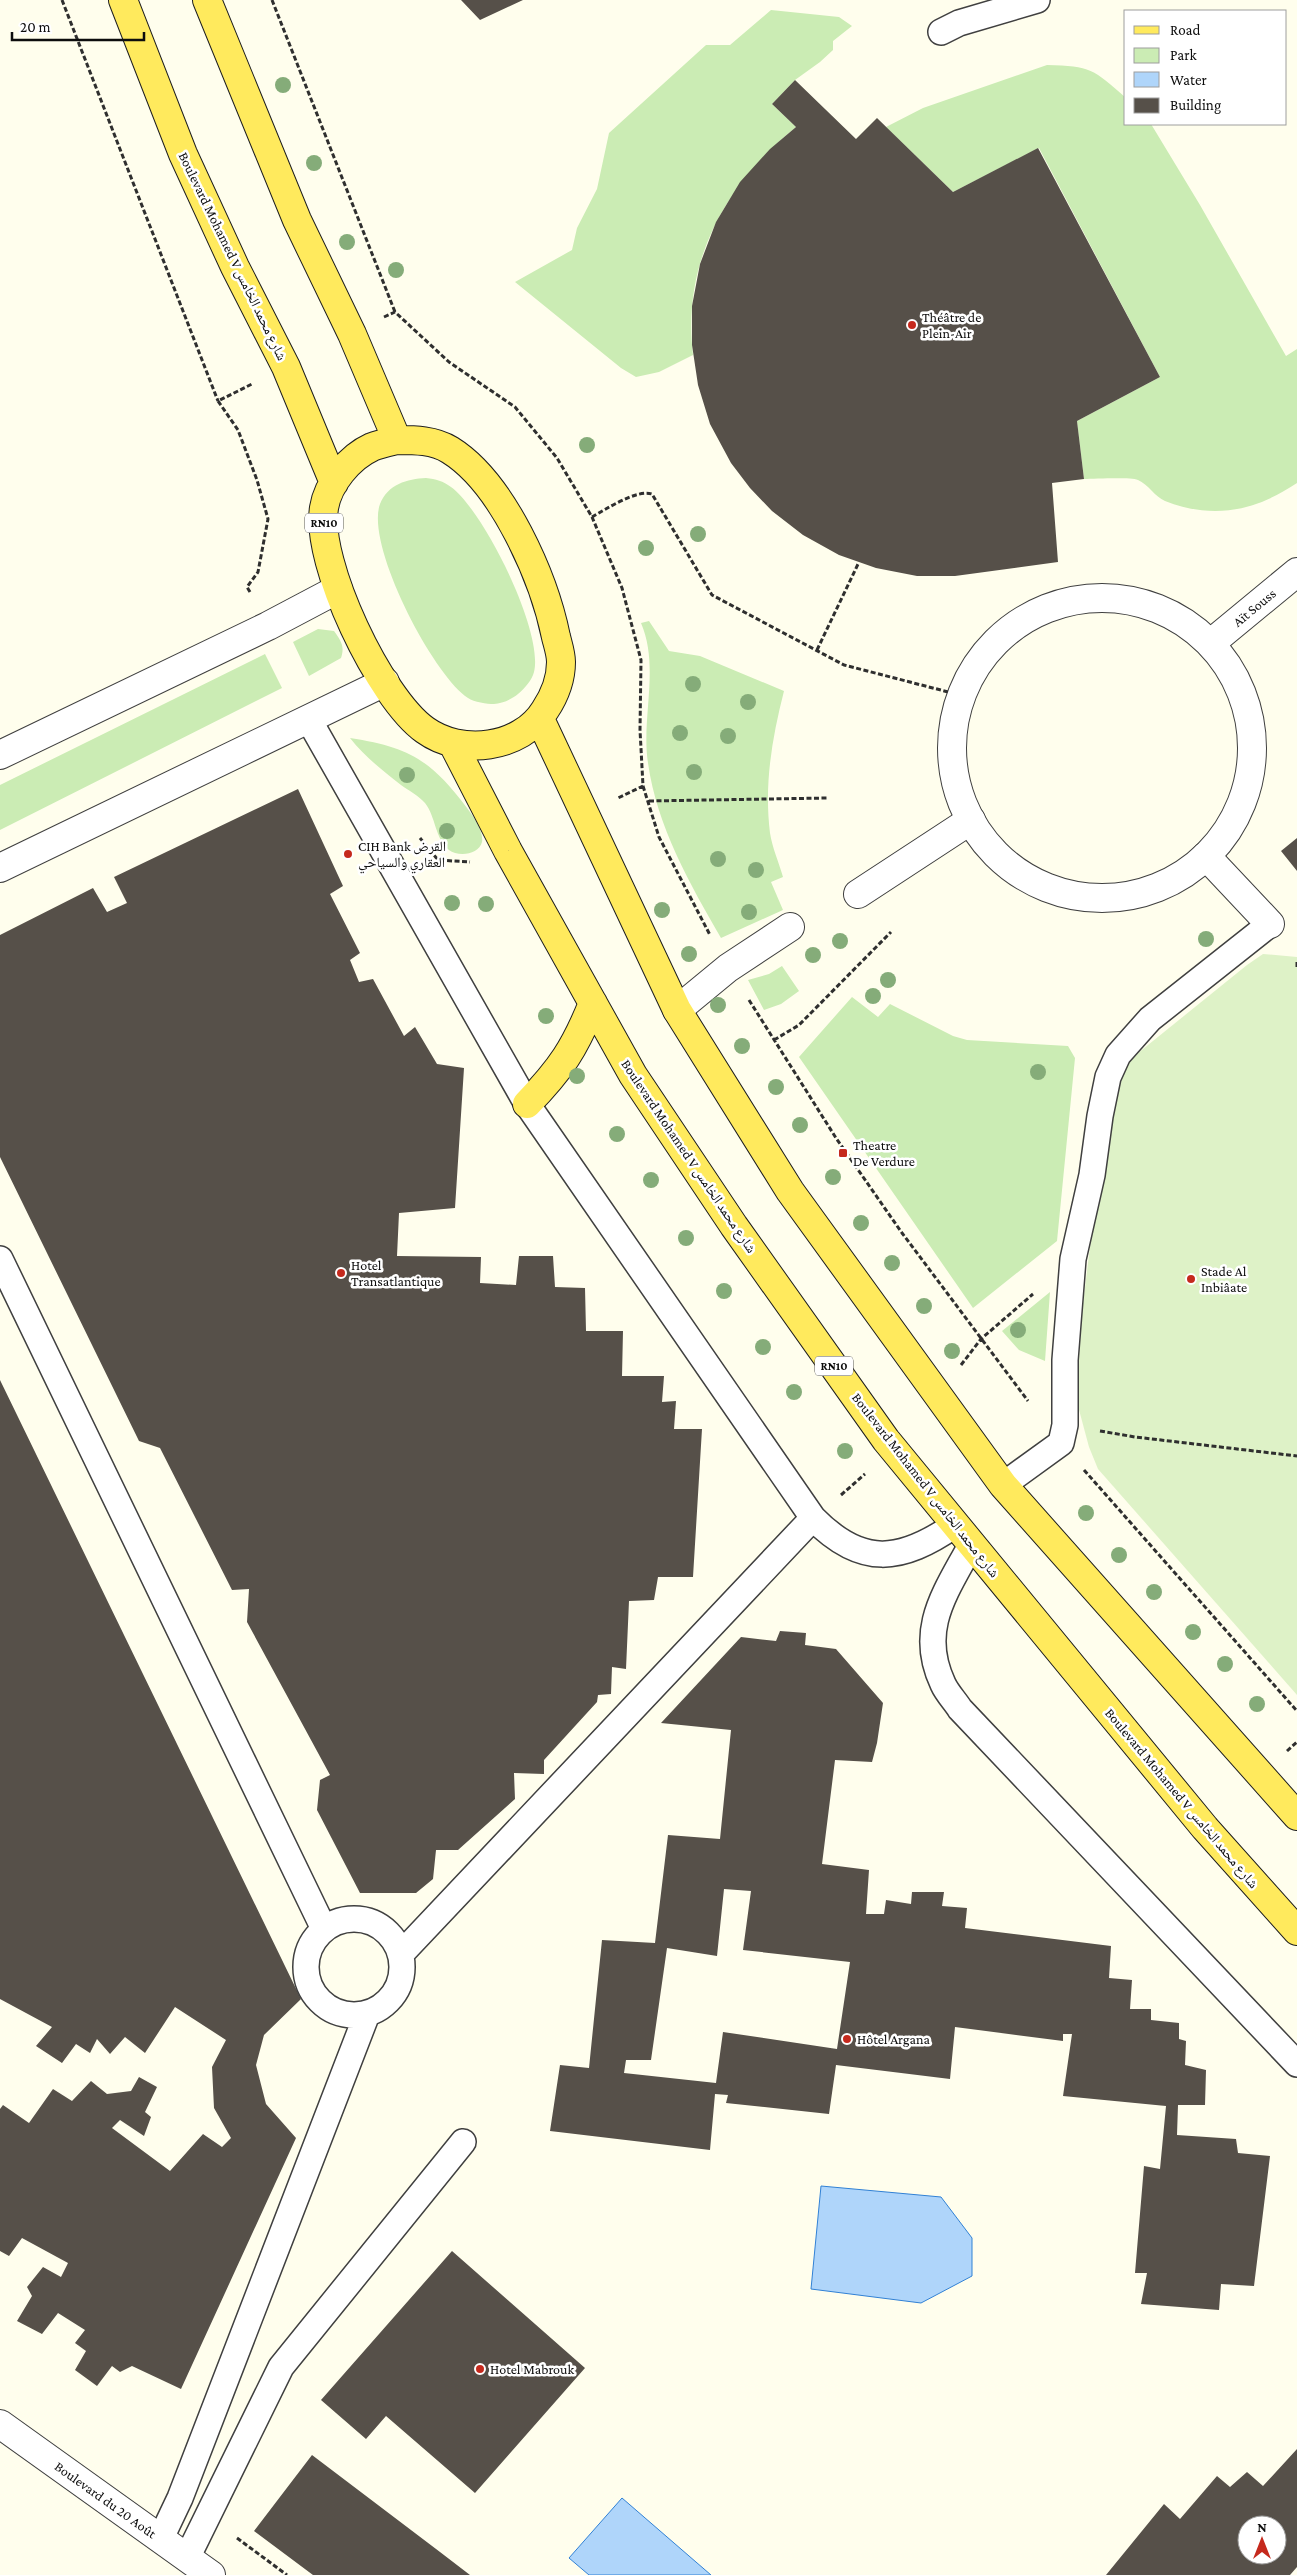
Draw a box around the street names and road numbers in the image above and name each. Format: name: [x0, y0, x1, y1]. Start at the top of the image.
street label: Boulevard Mohamed V شارع محمد الخامس: [174, 149, 291, 364]
road number: RN10: [305, 514, 343, 532]
street label: Aït Souss: [1229, 585, 1279, 630]
street label: Boulevard Mohamed V شارع محمد الخامس: [616, 1056, 760, 1257]
road number: RN10: [815, 1356, 853, 1375]
street label: Boulevard Mohamed V شارع محمد الخامس: [847, 1390, 1003, 1582]
street label: Boulevard Mohamed V شارع محمد الخامس: [1101, 1705, 1262, 1892]
street label: Boulevard du 20 Août: [52, 2458, 160, 2542]

